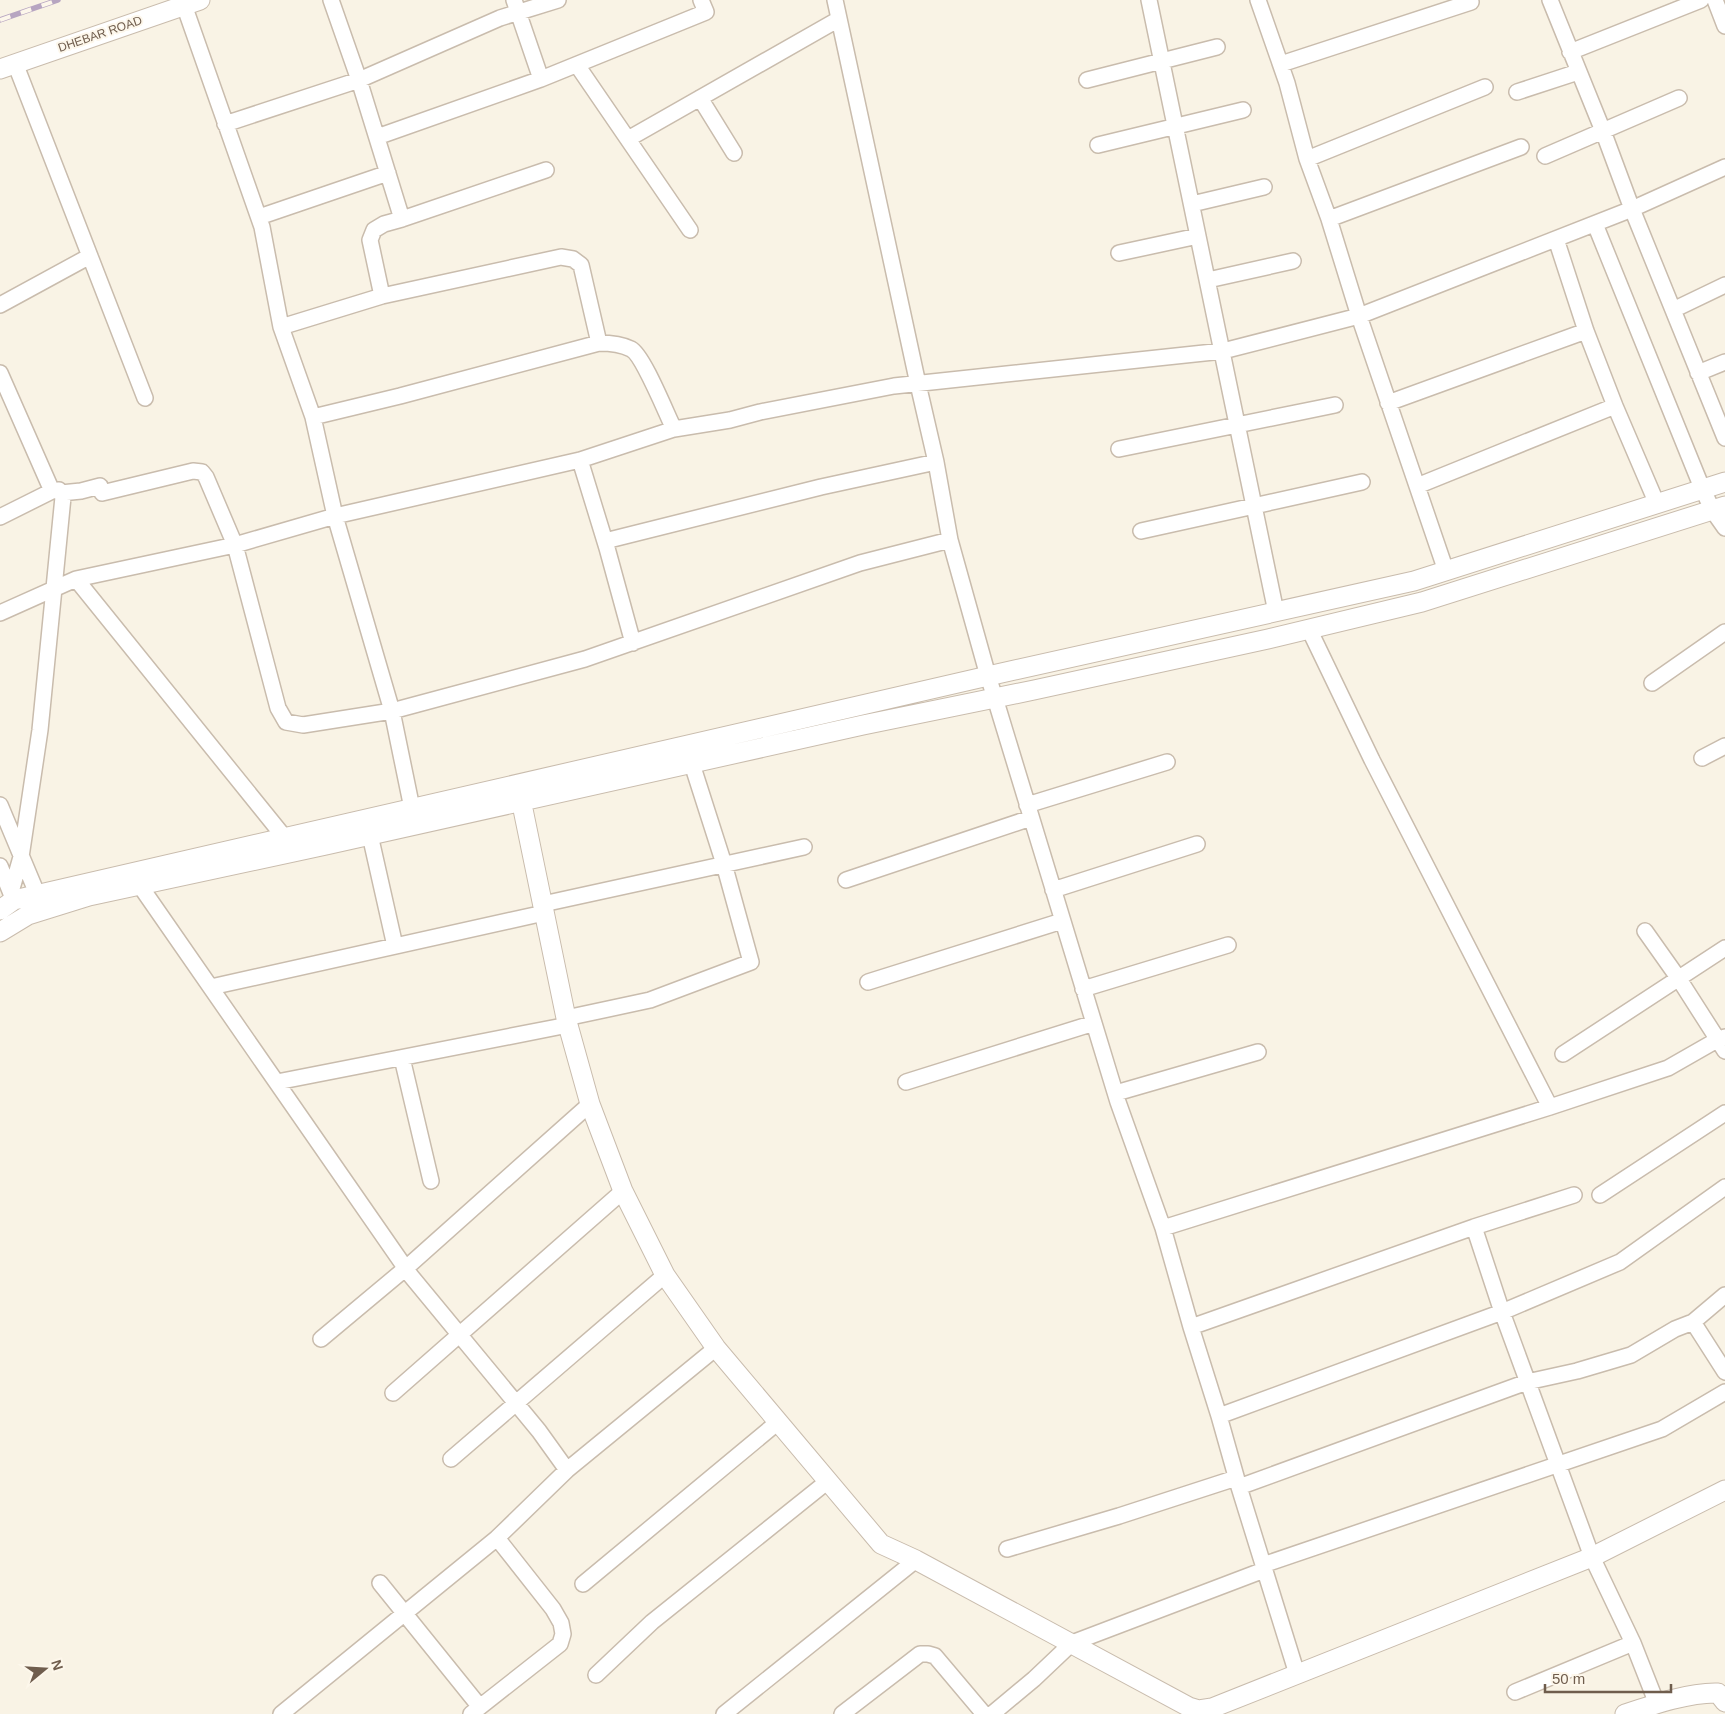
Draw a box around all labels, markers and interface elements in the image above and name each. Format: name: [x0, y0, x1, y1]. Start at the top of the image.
street label: DHEBAR ROAD: [56, 13, 144, 55]
north arrow: [20, 1644, 70, 1694]
text: N: [48, 1658, 67, 1672]
scale bar: [1545, 1662, 1671, 1694]
text: 50 m: [1552, 1670, 1585, 1687]

